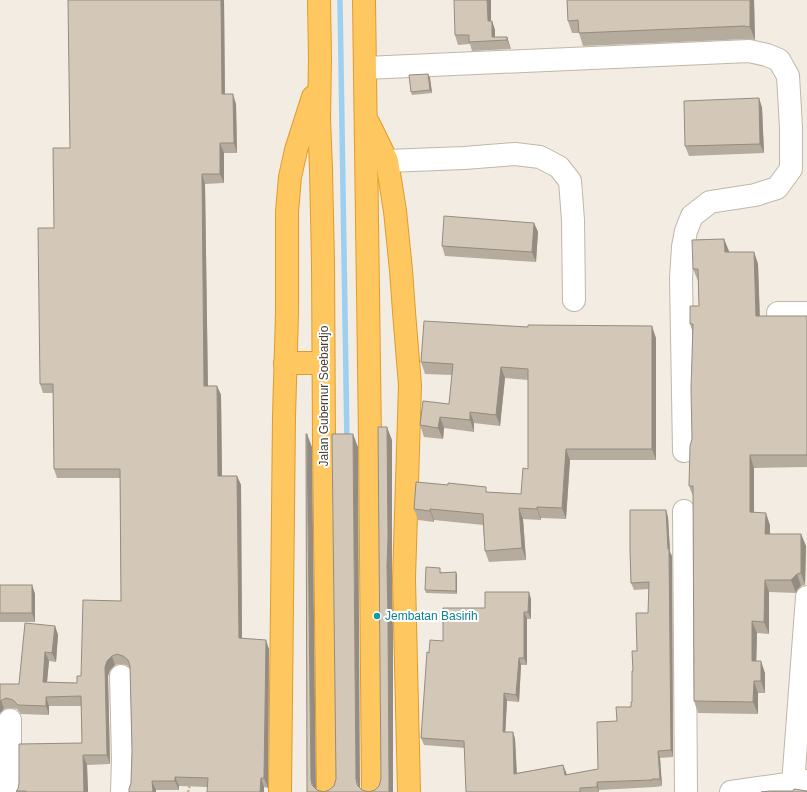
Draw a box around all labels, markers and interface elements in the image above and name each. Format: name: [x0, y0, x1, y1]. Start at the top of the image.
street label: Jalan Gubernur Soebardjo: [317, 325, 331, 466]
place label: Jembatan Basirih: [385, 609, 478, 623]
marker: Jembatan Basirih: [372, 611, 382, 621]

